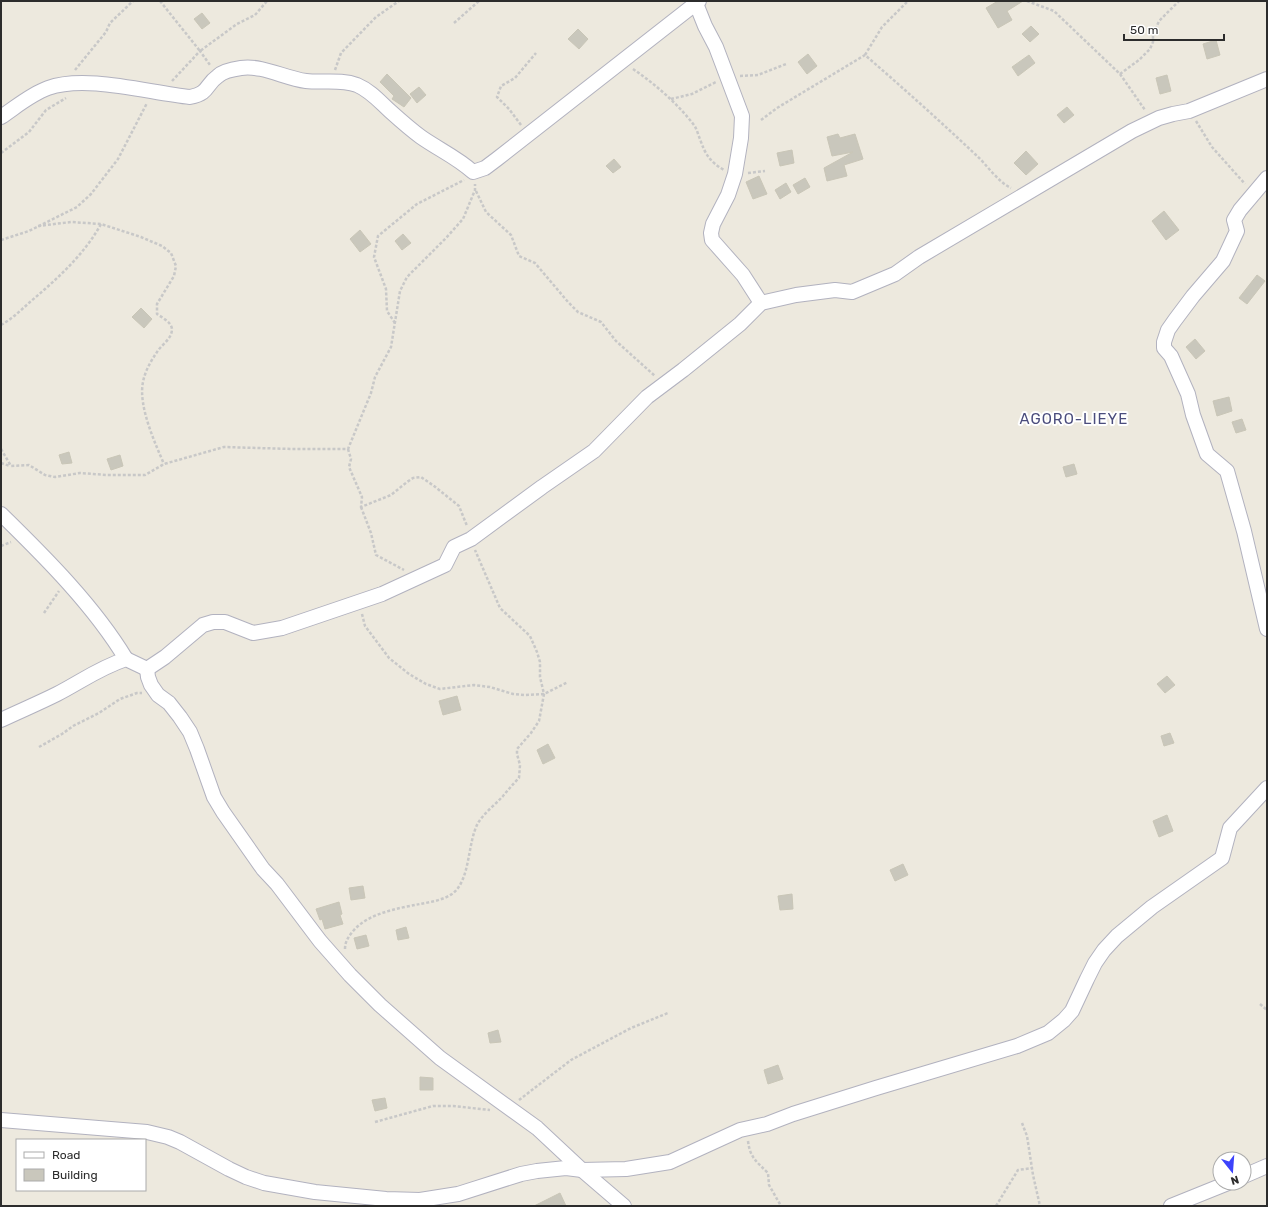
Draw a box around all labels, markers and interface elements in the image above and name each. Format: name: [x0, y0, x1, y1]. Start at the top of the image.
scale bar: [1124, 16, 1224, 42]
text: 50 m: [1130, 23, 1158, 37]
district label: AGORO-LIEYE: [1020, 410, 1128, 428]
legend: [16, 1139, 146, 1191]
text: Road: [52, 1148, 80, 1162]
north arrow: [1212, 1151, 1252, 1191]
text: Building: [52, 1168, 98, 1182]
text: N: [1229, 1173, 1240, 1187]

